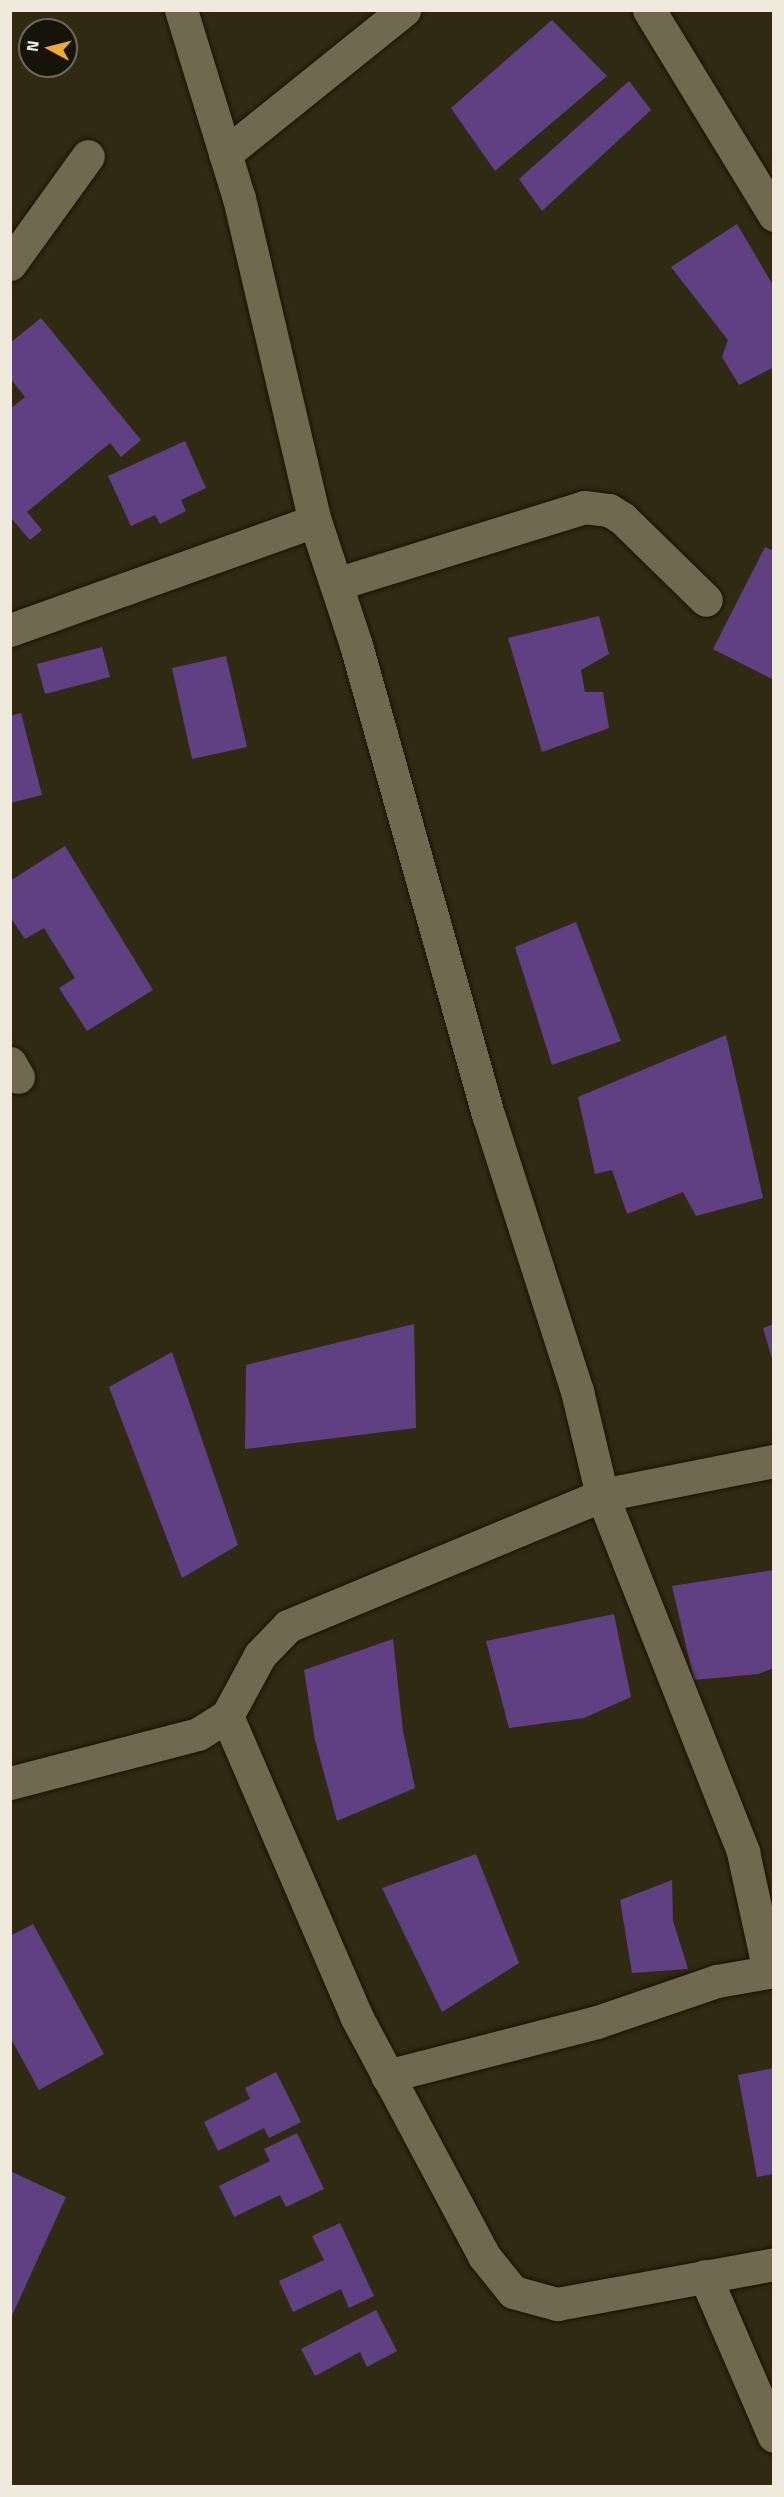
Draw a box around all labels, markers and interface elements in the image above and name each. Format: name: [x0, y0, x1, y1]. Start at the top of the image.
north arrow: [18, 18, 78, 78]
text: N: [20, 39, 45, 53]

